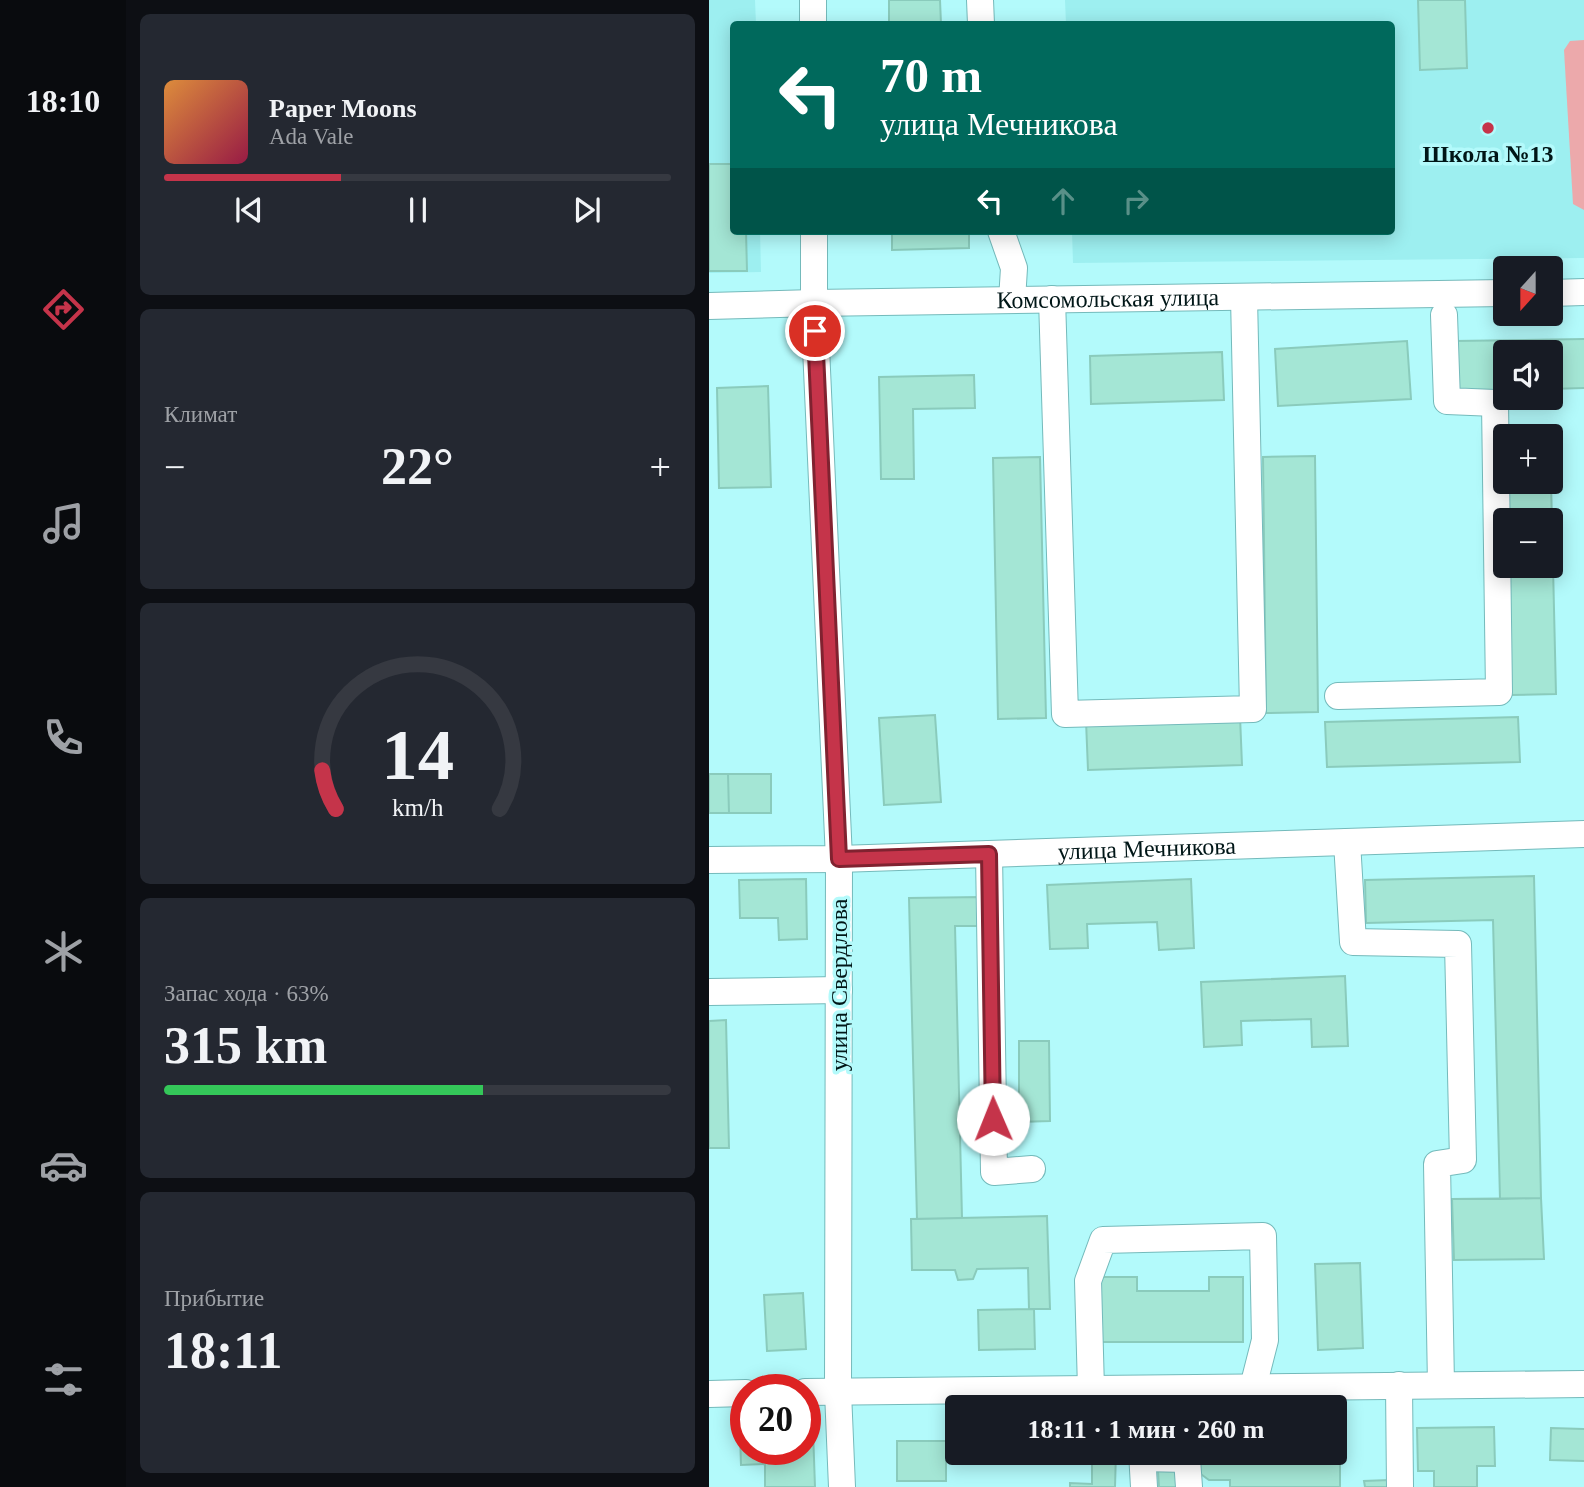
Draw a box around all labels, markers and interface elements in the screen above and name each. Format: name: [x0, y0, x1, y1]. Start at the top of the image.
text: 70 m: [880, 48, 982, 103]
icon: left: [765, 49, 856, 140]
text: 18:10: [26, 83, 100, 119]
text: Paper Moons: [269, 94, 417, 123]
text: улица Мечникова: [880, 106, 1118, 142]
marker: Школа №13: [1480, 120, 1496, 136]
text: Ada Vale: [269, 124, 354, 149]
place label: Школа №13: [1422, 141, 1554, 167]
icon: left: [971, 182, 1009, 220]
icon: ahead: [1044, 182, 1082, 220]
icon: right: [1117, 182, 1155, 220]
icon: previous: [230, 191, 268, 229]
icon: pause: [399, 191, 437, 229]
icon: next: [568, 191, 606, 229]
north arrow: [1493, 256, 1563, 326]
map controls: [1493, 256, 1563, 578]
street label: Комсомольская улица: [996, 284, 1220, 313]
icon: directions: [39, 285, 88, 334]
pin: [785, 301, 845, 361]
icon: arrive: [796, 312, 834, 350]
button: sound: [1493, 340, 1563, 410]
text: Климат: [164, 402, 237, 427]
button: +: [1493, 424, 1563, 494]
text: 22°: [381, 438, 454, 495]
text: −: [164, 446, 185, 488]
text: +: [650, 446, 671, 488]
icon: music: [39, 499, 88, 548]
button: −: [1493, 508, 1563, 578]
icon: phone: [39, 713, 88, 762]
text: 14: [381, 715, 454, 796]
text: km/h: [392, 794, 444, 821]
street label: улица Мечникова: [1057, 833, 1237, 865]
street label: улица Свердлова: [826, 898, 852, 1071]
icon: climate: [39, 927, 88, 976]
text: Запас хода · 63%: [164, 981, 329, 1006]
text: 315 km: [164, 1017, 327, 1074]
position arrow: [956, 1082, 1030, 1156]
icon: car: [39, 1141, 88, 1190]
text: Прибытие: [164, 1286, 264, 1311]
text: 18:11: [164, 1322, 282, 1379]
icon: filters: [39, 1355, 88, 1404]
speed limit sign: 20: [730, 1374, 821, 1465]
text: 18:11 · 1 мин · 260 m: [1028, 1415, 1264, 1444]

